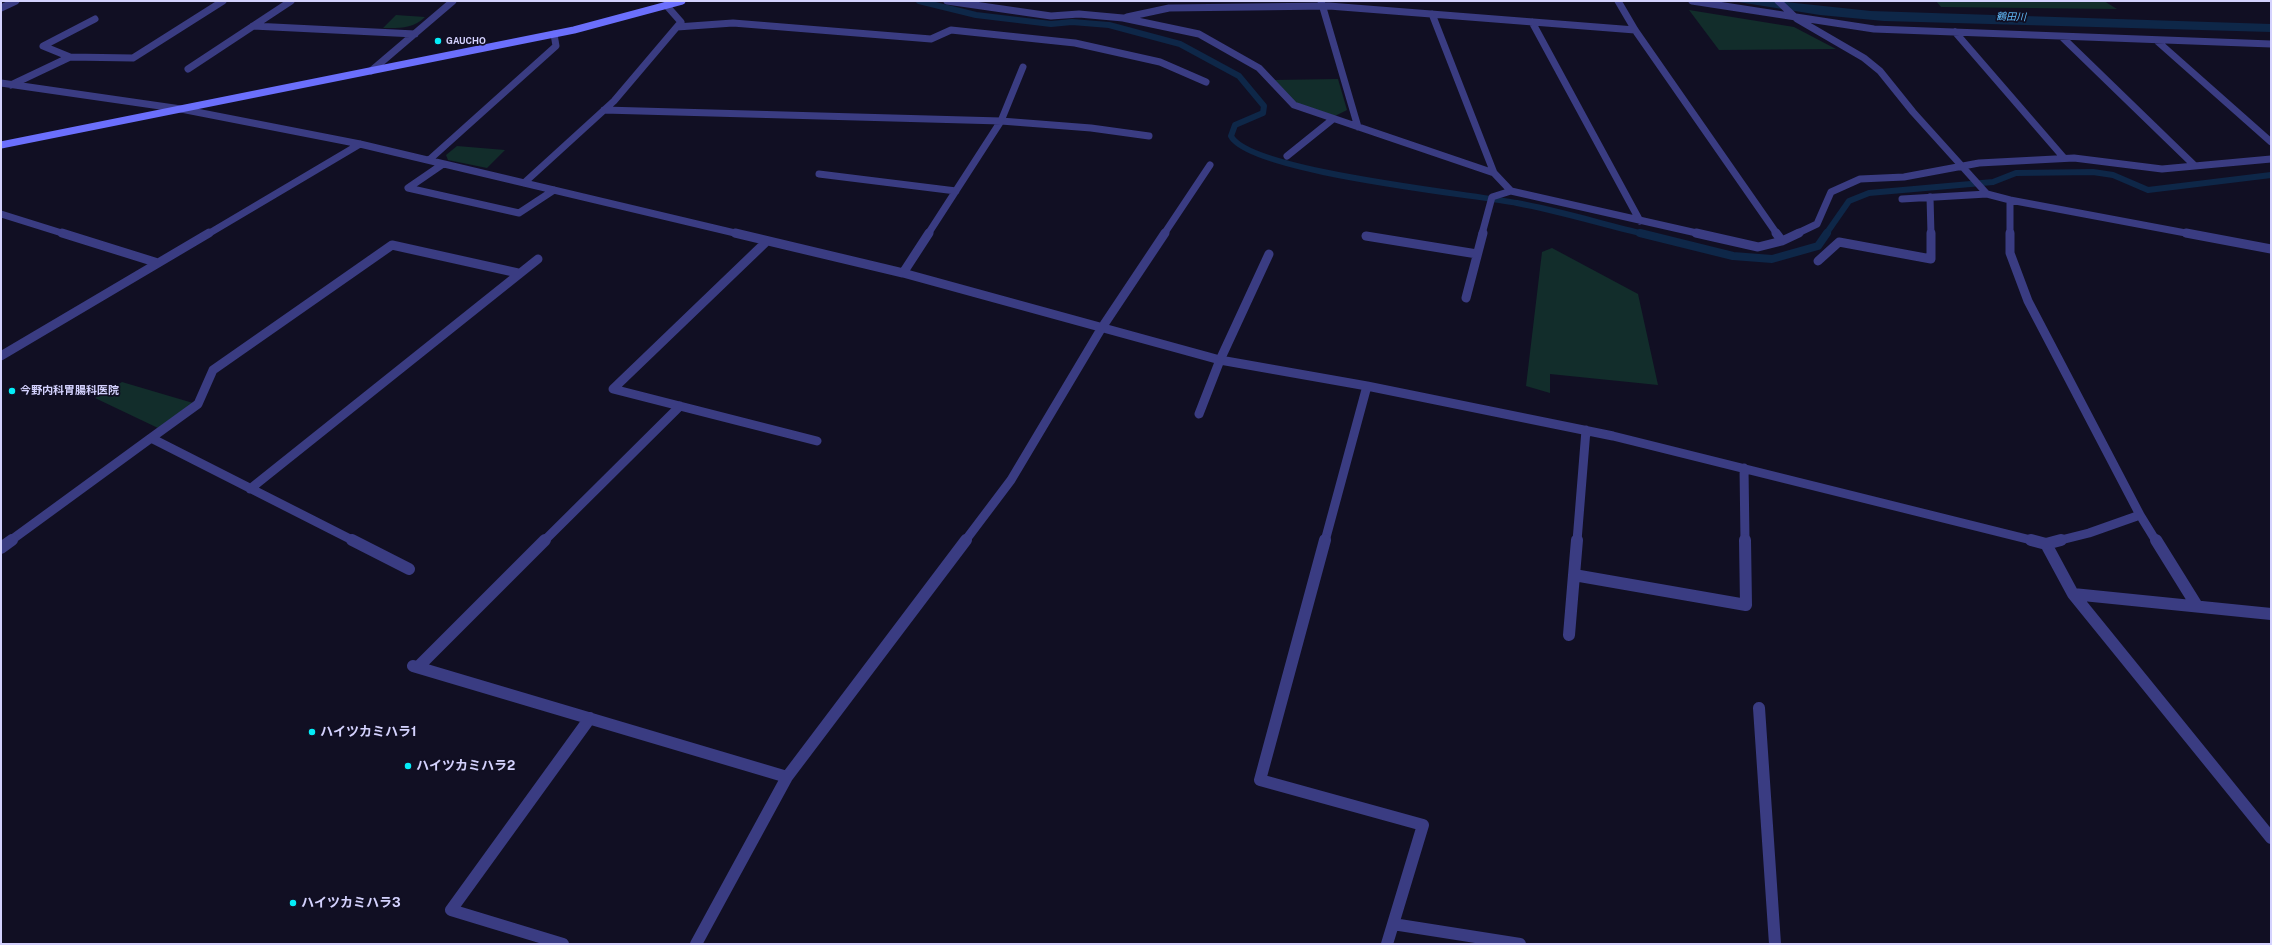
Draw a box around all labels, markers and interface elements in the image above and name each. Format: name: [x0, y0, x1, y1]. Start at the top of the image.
water label: 鶴田川: [1996, 11, 2026, 23]
marker: GAUCHO: [433, 36, 443, 46]
place label: GAUCHO: [446, 36, 486, 46]
place label: 今野内科胃腸科医院: [20, 384, 119, 398]
marker: 今野内科胃腸科医院: [7, 386, 17, 396]
place label: ハイツカミハラ1: [320, 724, 417, 740]
marker: ハイツカミハラ1: [307, 727, 317, 737]
place label: ハイツカミハラ2: [416, 758, 515, 774]
marker: ハイツカミハラ2: [403, 761, 413, 771]
place label: ハイツカミハラ3: [301, 895, 401, 911]
marker: ハイツカミハラ3: [288, 898, 298, 908]

